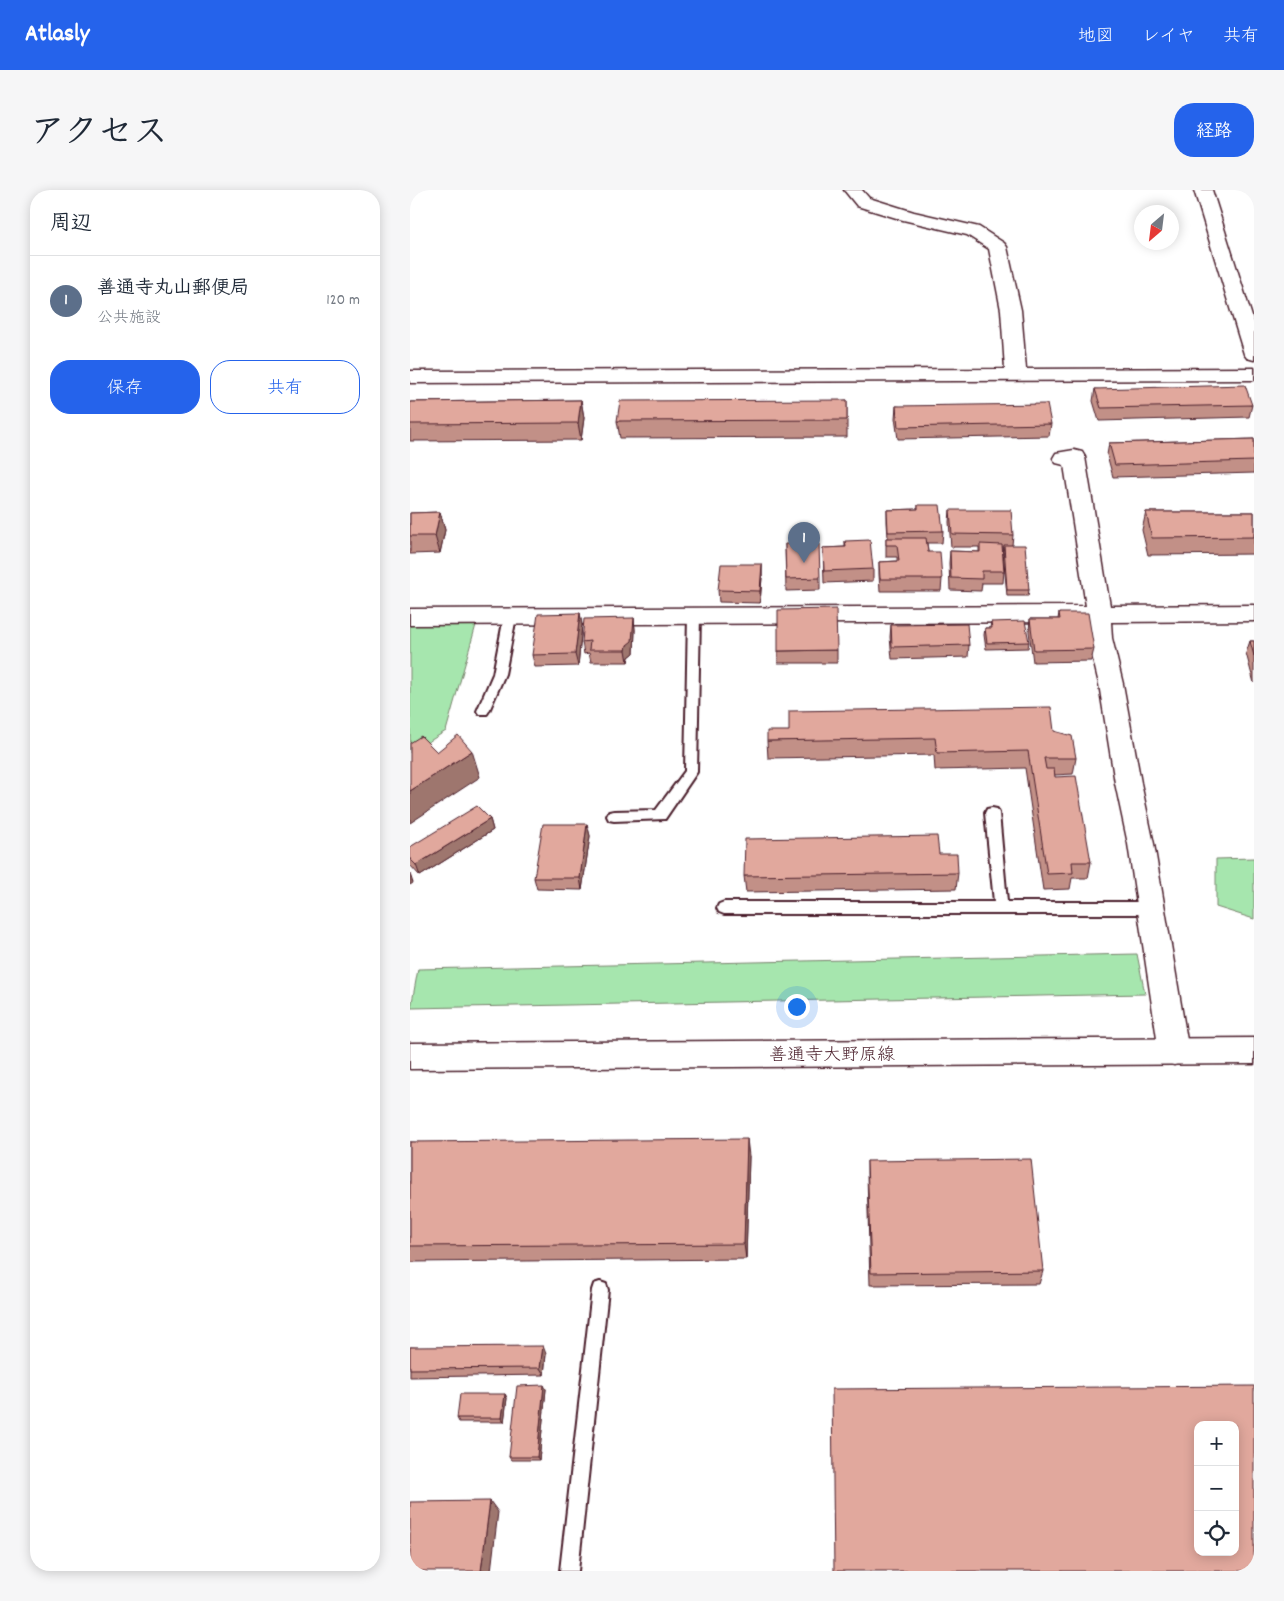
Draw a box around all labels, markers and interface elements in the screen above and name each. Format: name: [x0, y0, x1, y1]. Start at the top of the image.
text: Atlasly: [25, 18, 89, 52]
text: 地図: [1078, 25, 1114, 50]
text: レイヤ: [1142, 25, 1195, 50]
text: 共有: [1223, 25, 1259, 50]
button: 経路: [1174, 103, 1254, 157]
text: アクセス: [30, 110, 168, 160]
north arrow: [1134, 205, 1179, 250]
text: 周辺: [50, 210, 92, 240]
text: 善通寺丸山郵便局: [97, 276, 249, 303]
text: 1: [64, 289, 68, 312]
text: 120 m: [326, 289, 360, 312]
text: 公共施設: [97, 307, 161, 330]
button: 保存: [50, 360, 200, 414]
button: 共有: [210, 360, 360, 414]
pin: 1: [788, 522, 820, 563]
your location: [784, 994, 810, 1020]
street label: 善通寺大野原線: [769, 1044, 895, 1069]
map controls: [1194, 1421, 1239, 1556]
button: +: [1194, 1421, 1239, 1466]
button: −: [1194, 1466, 1239, 1511]
button: locate: [1194, 1511, 1239, 1556]

